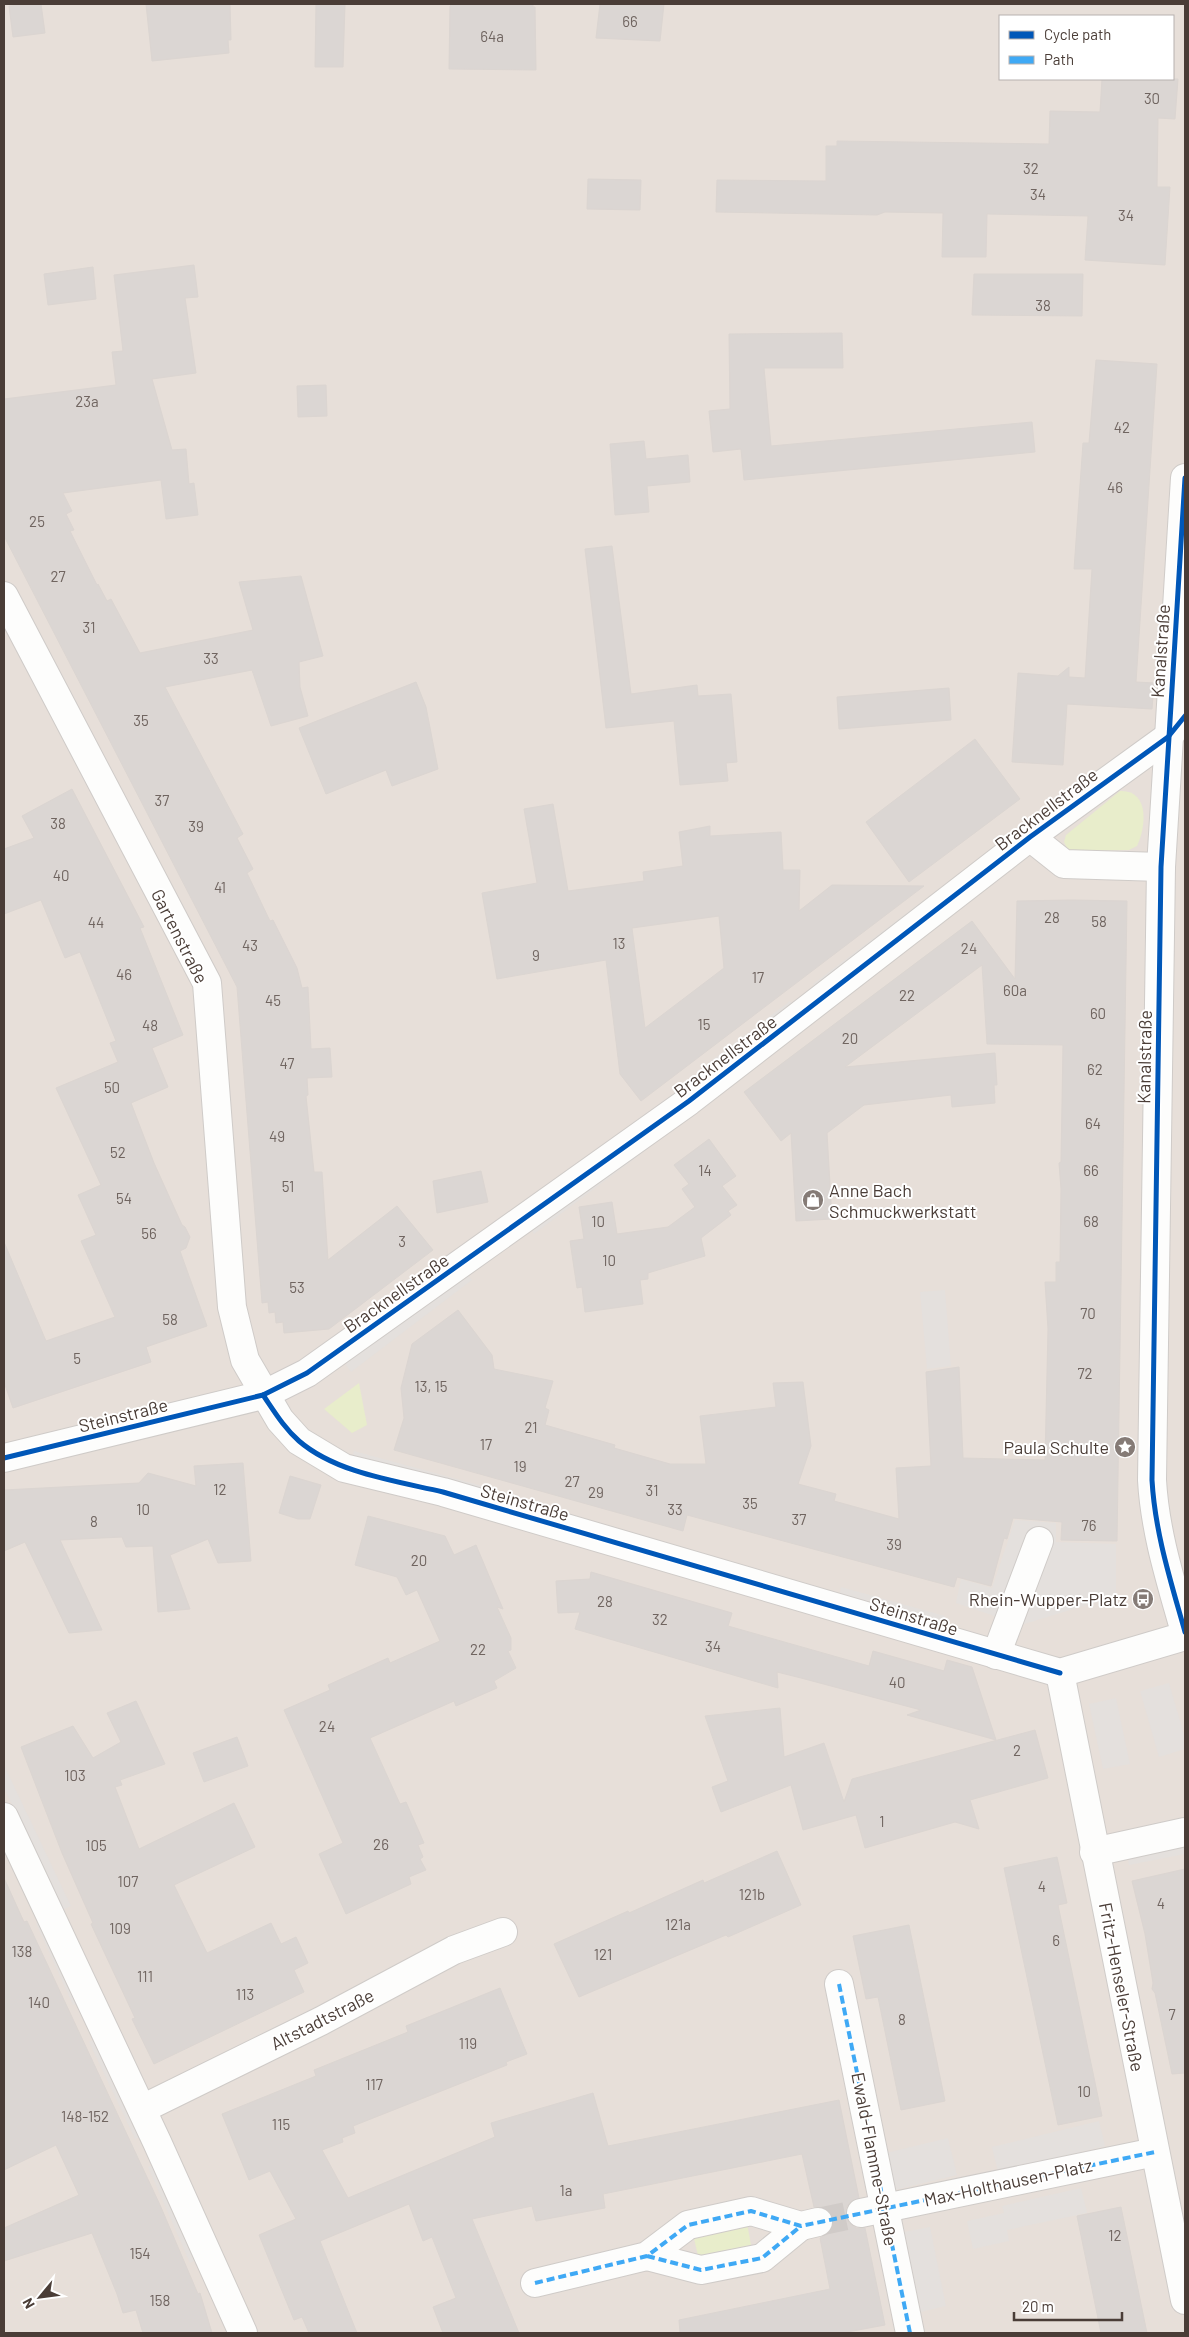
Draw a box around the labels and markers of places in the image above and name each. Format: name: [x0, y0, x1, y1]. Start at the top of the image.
place label: Anne Bach Schmuckwerkstatt: [829, 1179, 977, 1222]
shop icon: Anne Bach Schmuckwerkstatt: [801, 1188, 825, 1212]
place icon: Paula Schulte: [1113, 1435, 1137, 1459]
place label: Paula Schulte: [1003, 1436, 1109, 1458]
bus stop icon: Rhein-Wupper-Platz: [1131, 1587, 1155, 1611]
place label: Rhein-Wupper-Platz: [969, 1588, 1127, 1610]

